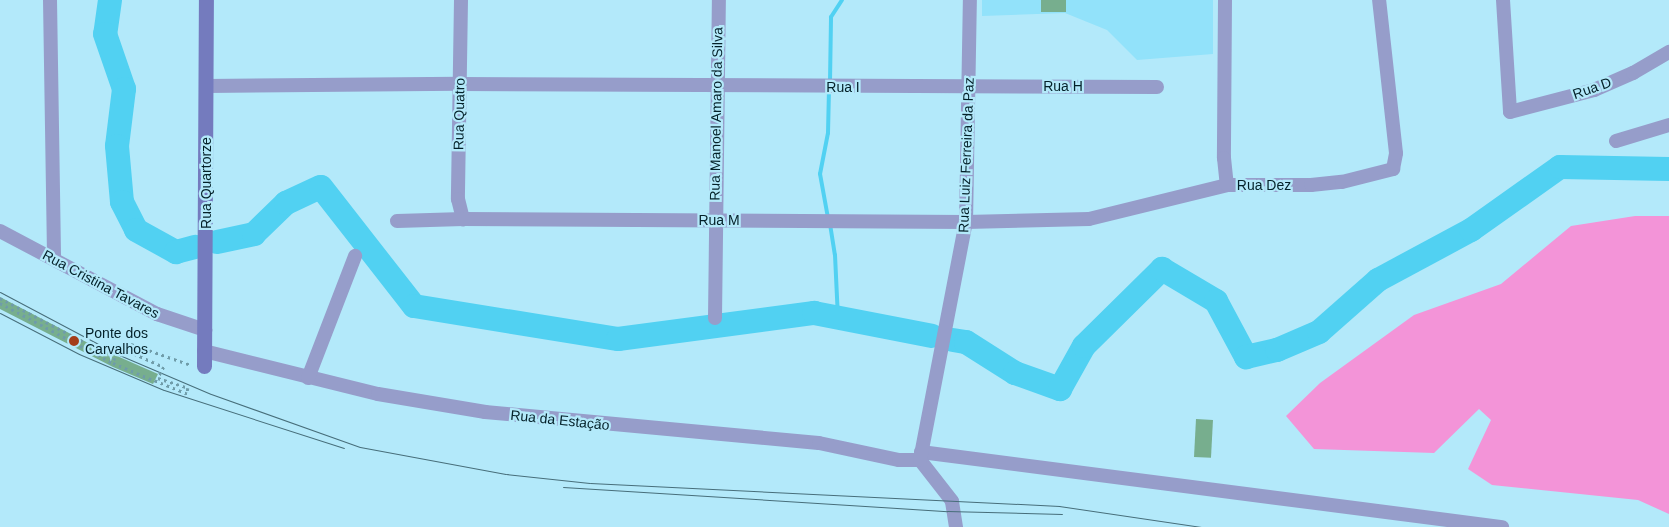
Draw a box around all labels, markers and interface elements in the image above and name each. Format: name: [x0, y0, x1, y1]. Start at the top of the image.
street label: Rua Manoel Amaro da Silva: [706, 27, 726, 201]
street label: Rua D: [1571, 74, 1613, 102]
street label: Rua Luiz Ferreira da Paz: [955, 77, 977, 233]
street label: Rua Quatro: [450, 78, 468, 150]
street label: Rua H: [1043, 78, 1083, 94]
street label: Rua I: [826, 79, 860, 95]
street label: Rua Quartorze: [198, 137, 214, 229]
street label: Rua Dez: [1237, 177, 1291, 193]
street label: Rua M: [698, 212, 740, 228]
street label: Rua Cristina Tavares: [40, 246, 162, 322]
place label: Ponte dos Carvalhos: [85, 325, 148, 358]
marker: Ponte dos Carvalhos: [67, 334, 81, 348]
street label: Rua da Estação: [510, 406, 610, 434]

